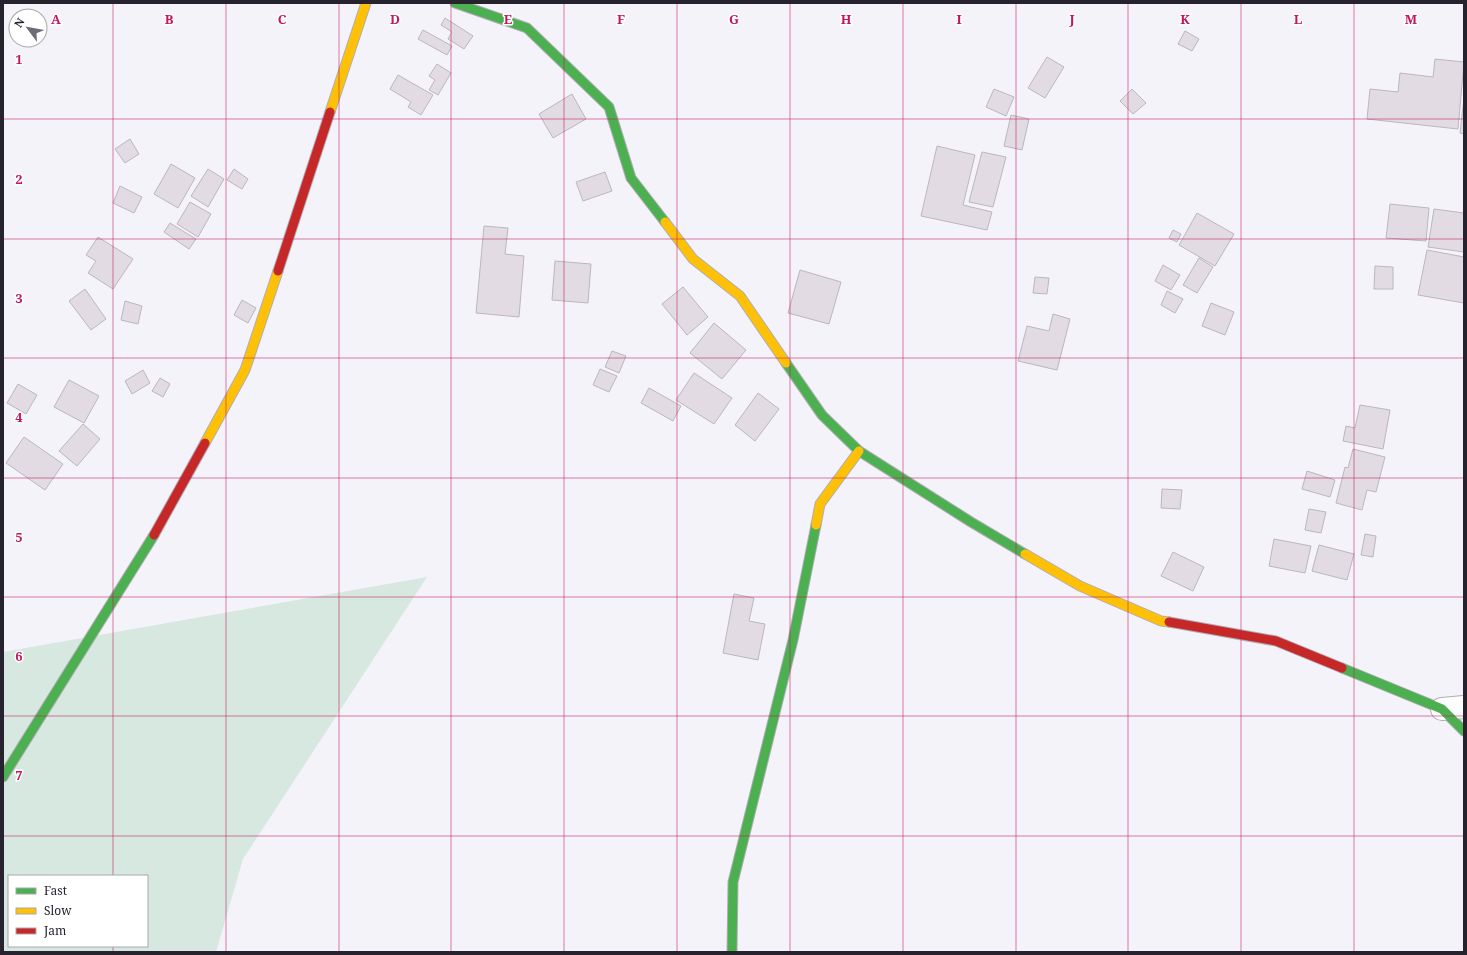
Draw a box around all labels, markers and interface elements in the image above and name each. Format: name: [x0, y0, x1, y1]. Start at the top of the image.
north arrow: [8, 8, 48, 48]
text: A: [51, 10, 61, 28]
text: B: [165, 10, 174, 28]
text: C: [278, 10, 287, 28]
text: D: [390, 10, 400, 28]
text: E: [504, 10, 513, 28]
text: F: [617, 10, 625, 28]
text: G: [729, 10, 739, 28]
text: H: [841, 10, 852, 28]
text: I: [956, 10, 962, 28]
text: J: [1068, 10, 1075, 28]
text: K: [1180, 10, 1190, 28]
text: L: [1294, 10, 1303, 28]
text: M: [1405, 10, 1418, 28]
text: N: [10, 15, 28, 30]
text: 1: [15, 50, 23, 68]
text: 2: [15, 170, 23, 188]
text: 3: [15, 289, 23, 307]
text: 4: [15, 408, 23, 426]
text: 5: [15, 528, 23, 546]
text: 6: [15, 647, 23, 665]
text: 7: [15, 766, 23, 784]
legend: [8, 875, 148, 947]
text: Fast: [44, 882, 67, 899]
text: Slow: [44, 902, 72, 919]
text: Jam: [43, 922, 66, 939]

